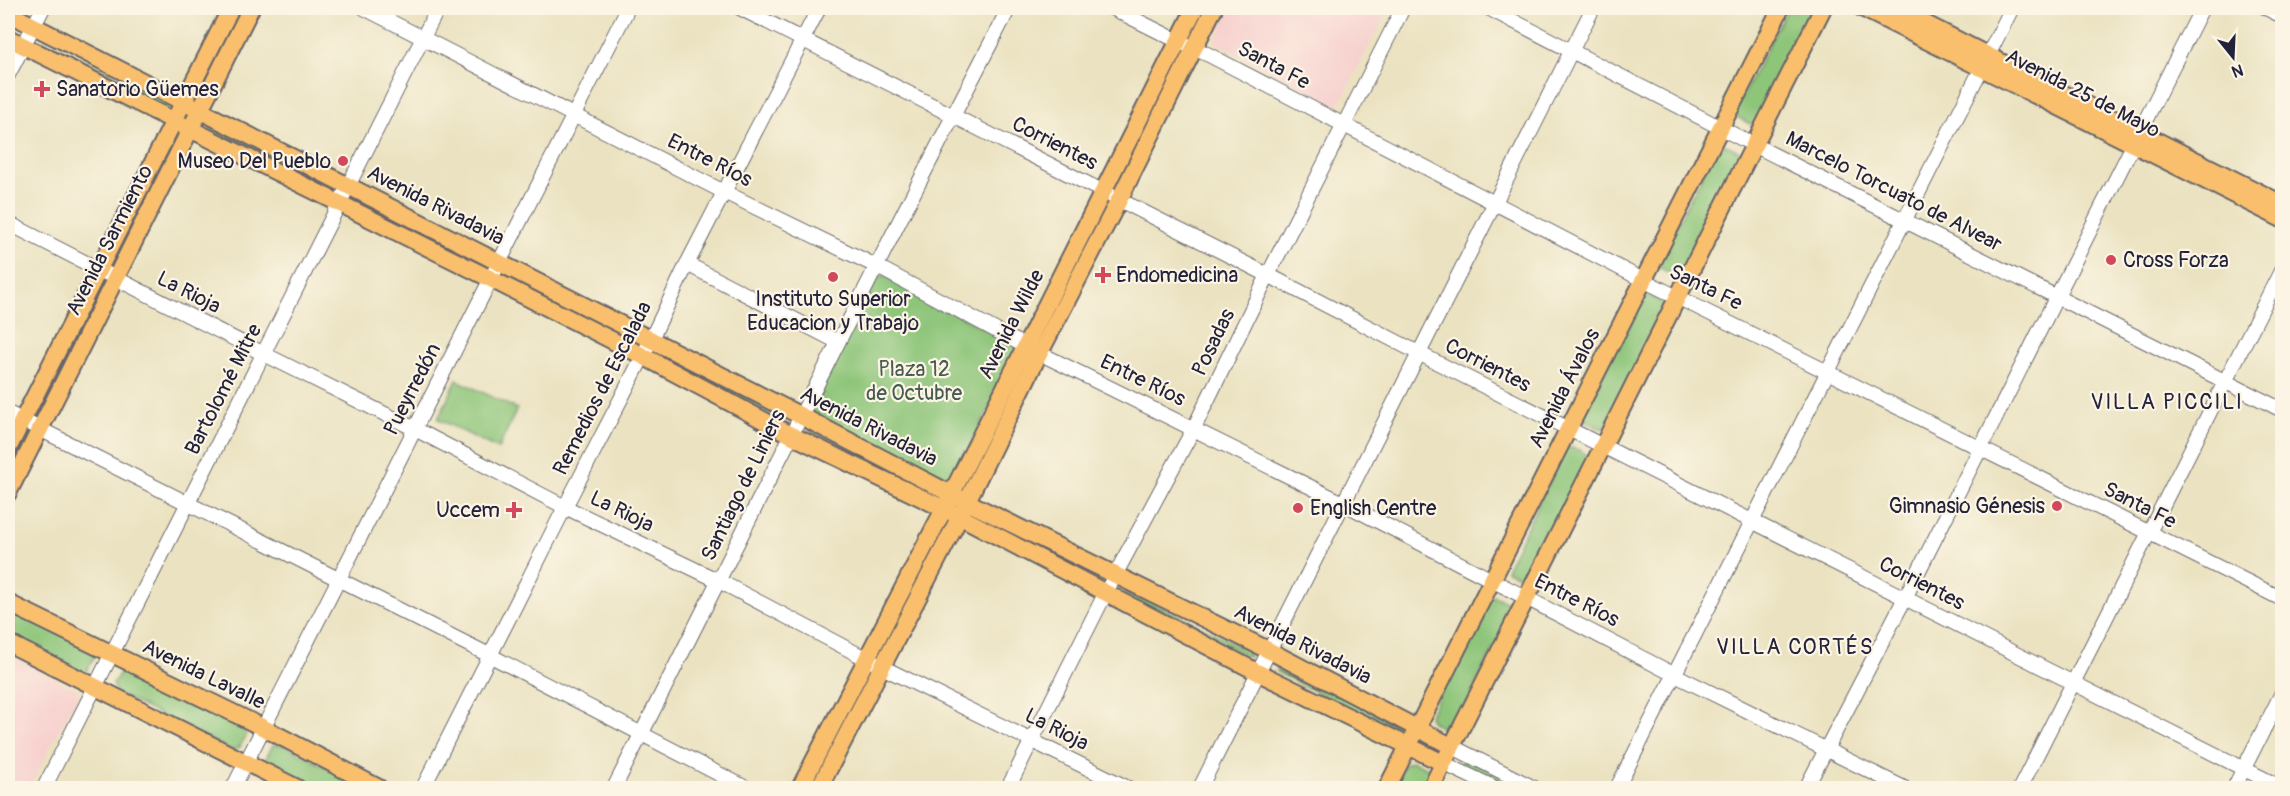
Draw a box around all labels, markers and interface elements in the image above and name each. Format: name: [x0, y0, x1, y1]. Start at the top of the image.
north arrow: [2203, 27, 2263, 87]
street label: Santa Fe: [1233, 35, 1315, 96]
street label: Avenida 25 de Mayo: [2001, 43, 2165, 144]
text: N: [2229, 59, 2246, 82]
place label: Sanatorio Güemes: [56, 76, 219, 103]
marker: Sanatorio Güemes: [33, 80, 51, 98]
street label: Corrientes: [1007, 110, 1103, 177]
street label: Marcelo Torcuato de Alvear: [1781, 125, 2007, 258]
street label: Entre Ríos: [663, 128, 757, 194]
place label: Museo Del Pueblo: [178, 148, 331, 175]
marker: Museo Del Pueblo: [336, 154, 350, 168]
street label: Avenida Rivadavia: [362, 159, 509, 252]
street label: Avenida Sarmiento: [60, 160, 159, 320]
place label: Cross Forza: [2123, 247, 2229, 274]
marker: Cross Forza: [2104, 253, 2118, 267]
street label: Santa Fe: [1665, 258, 1747, 317]
place label: Endomedicina: [1116, 262, 1238, 289]
street label: Avenida Wilde: [972, 264, 1051, 384]
street label: La Rioja: [152, 265, 225, 320]
marker: Endomedicina: [1094, 266, 1112, 284]
marker: Instituto Superior Educacion y Trabajo: [826, 270, 840, 284]
place label: Instituto Superior Educacion y Trabajo: [747, 286, 919, 337]
street label: Remedios de Escalada: [547, 297, 658, 480]
street label: Posadas: [1186, 304, 1242, 380]
street label: Bartolomé Mitre: [179, 319, 268, 459]
street label: Avenida Ávalos: [1523, 323, 1606, 453]
street label: Corrientes: [1440, 332, 1536, 399]
street label: Pueyrredón: [378, 339, 447, 440]
street label: Entre Ríos: [1096, 348, 1190, 413]
park label: Plaza 12 de Octubre: [866, 356, 963, 407]
street label: Avenida Rivadavia: [795, 380, 942, 473]
district label: VILLA PICCILI: [2090, 388, 2244, 416]
street label: Santiago de Liniers: [695, 405, 792, 565]
street label: Santa Fe: [2099, 476, 2181, 536]
street label: La Rioja: [585, 484, 658, 538]
place label: Gimnasio Génesis: [1889, 493, 2046, 520]
place label: English Centre: [1310, 495, 1437, 522]
place label: Uccem: [436, 497, 500, 524]
marker: Gimnasio Génesis: [2050, 499, 2064, 513]
marker: Uccem: [505, 501, 523, 519]
marker: English Centre: [1291, 501, 1305, 515]
street label: Corrientes: [1874, 550, 1970, 617]
street label: Entre Ríos: [1530, 568, 1624, 634]
street label: Avenida Rivadavia: [1229, 598, 1376, 691]
street label: Avenida Lavalle: [138, 633, 270, 716]
district label: VILLA CORTÉS: [1716, 633, 1874, 661]
street label: La Rioja: [1020, 702, 1093, 757]

